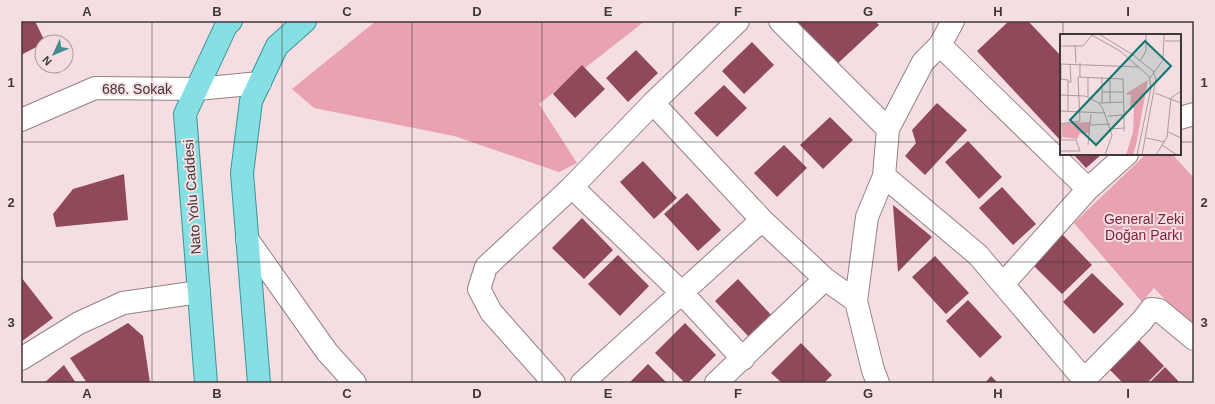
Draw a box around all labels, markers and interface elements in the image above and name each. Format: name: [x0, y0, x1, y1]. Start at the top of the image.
text: A: [82, 4, 92, 19]
text: B: [212, 4, 222, 19]
text: C: [342, 4, 352, 19]
text: D: [472, 4, 482, 19]
text: E: [604, 4, 613, 19]
text: F: [734, 4, 742, 19]
text: G: [863, 4, 873, 19]
text: H: [993, 4, 1003, 19]
text: I: [1126, 4, 1130, 19]
north arrow: [34, 34, 74, 74]
inset map: [1060, 34, 1181, 155]
text: N: [40, 54, 54, 68]
text: 1: [7, 75, 15, 90]
text: 1: [1200, 75, 1208, 90]
street label: 686. Sokak: [102, 81, 173, 97]
street label: Nato Yolu Caddesi: [180, 139, 204, 255]
text: 2: [7, 195, 15, 210]
text: 2: [1200, 195, 1208, 210]
park label: General Zeki Doğan Parkı: [1104, 211, 1184, 243]
text: 3: [7, 315, 15, 330]
text: 3: [1200, 315, 1208, 330]
text: A: [82, 386, 92, 401]
text: B: [212, 386, 222, 401]
text: C: [342, 386, 352, 401]
text: D: [472, 386, 482, 401]
text: E: [604, 386, 613, 401]
text: F: [734, 386, 742, 401]
text: G: [863, 386, 873, 401]
text: H: [993, 386, 1003, 401]
text: I: [1126, 386, 1130, 401]

